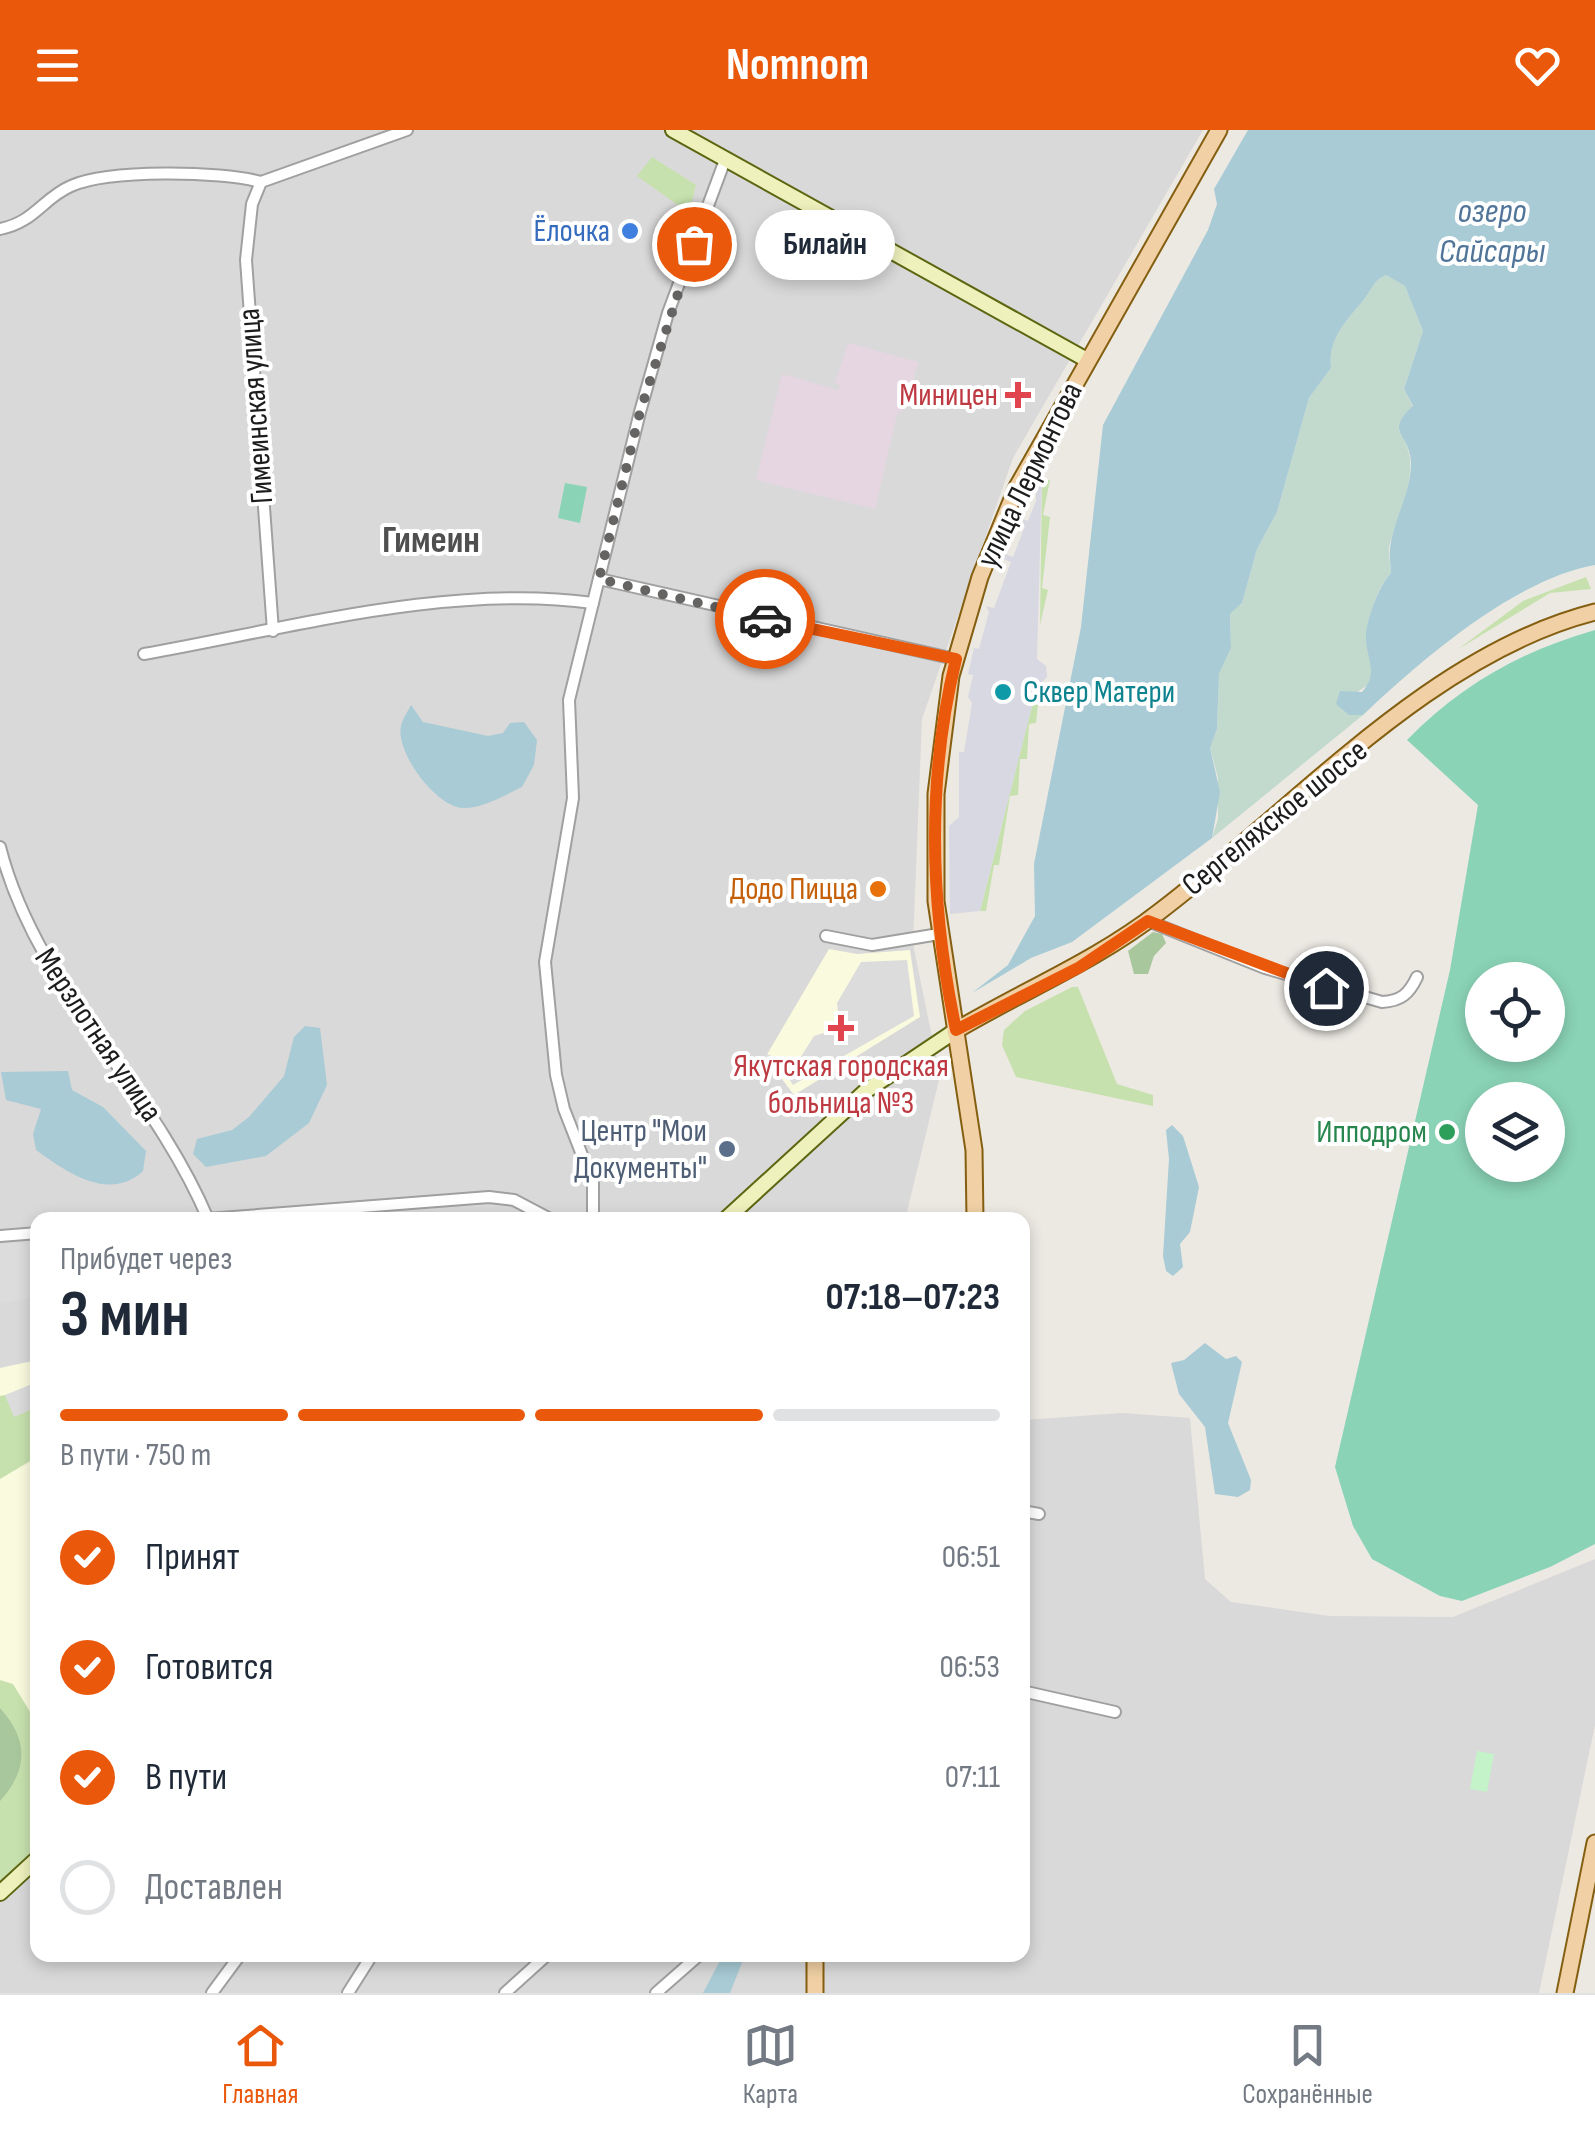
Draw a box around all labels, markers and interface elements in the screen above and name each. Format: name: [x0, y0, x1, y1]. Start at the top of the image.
icon: menu: [30, 38, 85, 93]
text: Nomnom: [726, 38, 869, 93]
icon: heart: [1510, 38, 1565, 93]
water label: озеро Сайсары: [1439, 190, 1546, 273]
pin: [652, 202, 737, 287]
callout: Билайн: [754, 209, 894, 279]
place label: Ёлочка: [534, 212, 610, 251]
icon: bag: [667, 217, 722, 272]
marker: Ёлочка: [619, 220, 641, 242]
text: Билайн: [783, 225, 867, 264]
street label: Гимеинская улица: [230, 307, 282, 505]
place label: Миницен: [899, 376, 998, 415]
street label: улица Лермонтова: [968, 376, 1092, 574]
marker: Миницен: [1007, 384, 1029, 406]
district label: Гимеин: [382, 518, 480, 563]
courier: [715, 569, 815, 669]
icon: car: [738, 592, 793, 647]
place label: Сквер Матери: [1023, 673, 1175, 712]
marker: Сквер Матери: [992, 681, 1014, 703]
street label: Сергеляхское шоссе: [1174, 731, 1376, 905]
place label: Додо Пицца: [730, 870, 858, 909]
marker: Додо Пицца: [867, 878, 889, 900]
street label: Мерзлотная улица: [26, 941, 170, 1129]
pin: [1284, 946, 1369, 1031]
icon: home: [1299, 961, 1354, 1016]
map controls: [1465, 962, 1565, 1182]
button: locate: [1465, 962, 1565, 1062]
marker: Якутская городская больница №3: [828, 1015, 854, 1041]
place label: Якутская городская больница №3: [733, 1047, 949, 1123]
button: layers: [1465, 1082, 1565, 1182]
place label: Центр "Мои Документы": [574, 1112, 707, 1188]
place label: Ипподром: [1316, 1113, 1427, 1152]
marker: Ипподром: [1436, 1121, 1458, 1143]
marker: Центр "Мои Документы": [716, 1138, 738, 1160]
text: Прибудет через: [60, 1240, 232, 1279]
text: 07:18–07:23: [825, 1275, 1000, 1320]
text: 3 мин: [60, 1277, 190, 1355]
text: В пути · 750 m: [60, 1436, 211, 1475]
icon: check: [60, 1530, 115, 1585]
text: Принят: [145, 1535, 240, 1580]
text: 06:51: [942, 1538, 1000, 1577]
icon: check: [60, 1640, 115, 1695]
text: Готовится: [145, 1645, 274, 1690]
text: 06:53: [939, 1648, 1000, 1687]
icon: check: [60, 1750, 115, 1805]
text: В пути: [145, 1755, 227, 1800]
text: 07:11: [945, 1758, 1000, 1797]
text: Доставлен: [145, 1865, 283, 1910]
tab: Главная: [222, 2018, 299, 2111]
tab: Карта: [743, 2018, 798, 2111]
tab: Сохранённые: [1242, 2018, 1373, 2111]

